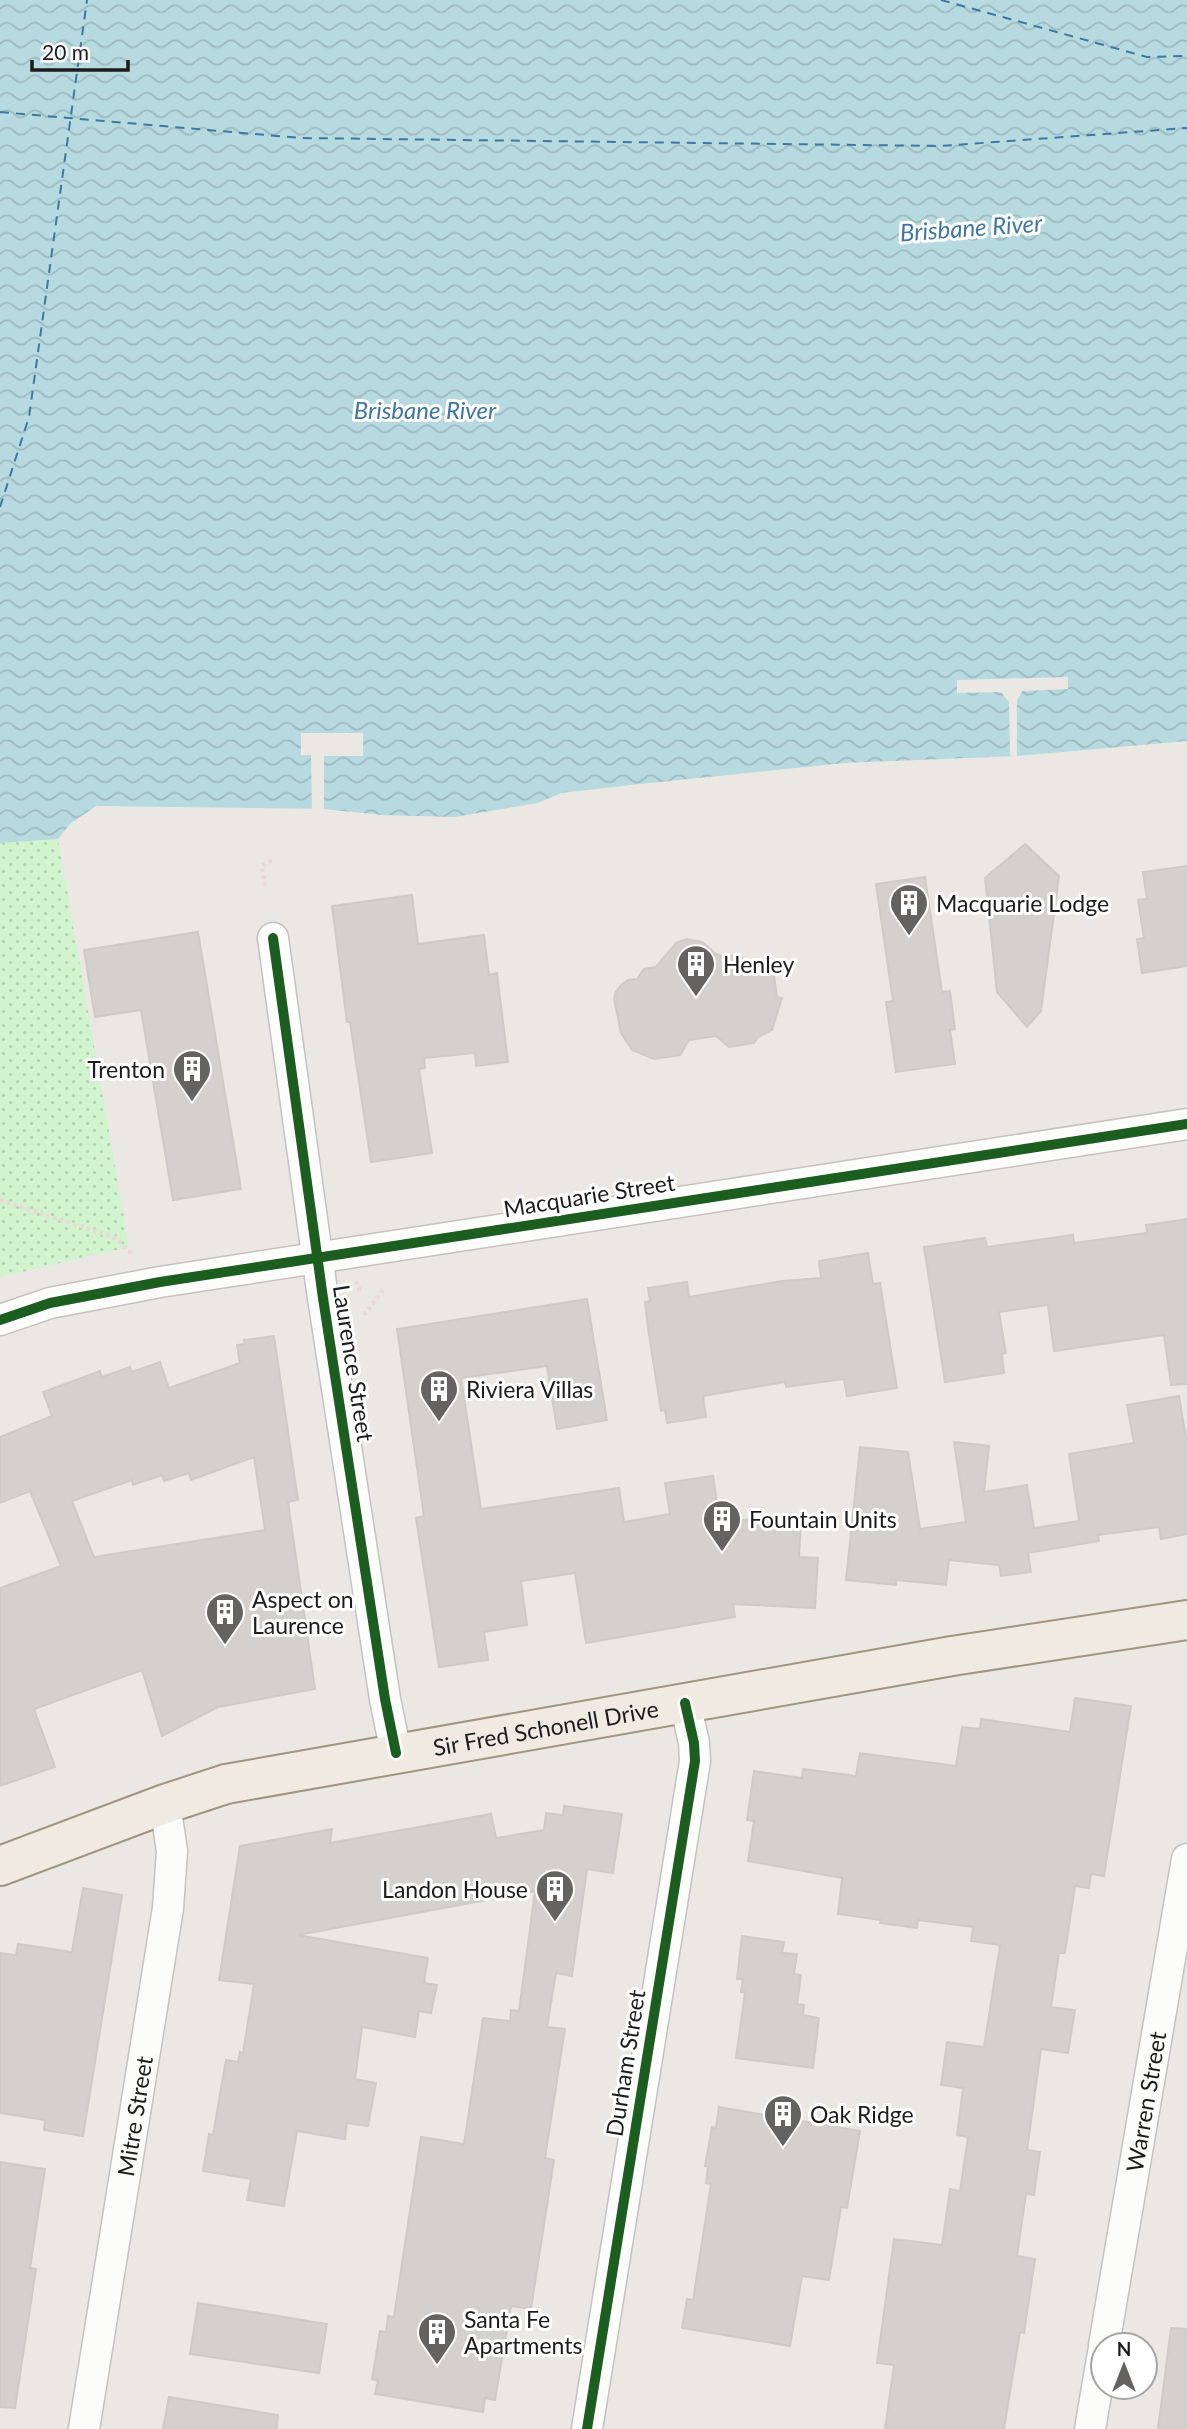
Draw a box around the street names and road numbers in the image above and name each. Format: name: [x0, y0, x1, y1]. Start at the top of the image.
street label: Macquarie Street: [501, 1168, 677, 1222]
street label: Laurence Street: [328, 1283, 380, 1444]
street label: Sir Fred Schonell Drive: [431, 1694, 661, 1761]
street label: Durham Street: [600, 1987, 651, 2138]
street label: Warren Street: [1120, 2029, 1171, 2174]
street label: Mitre Street: [111, 2053, 158, 2178]

